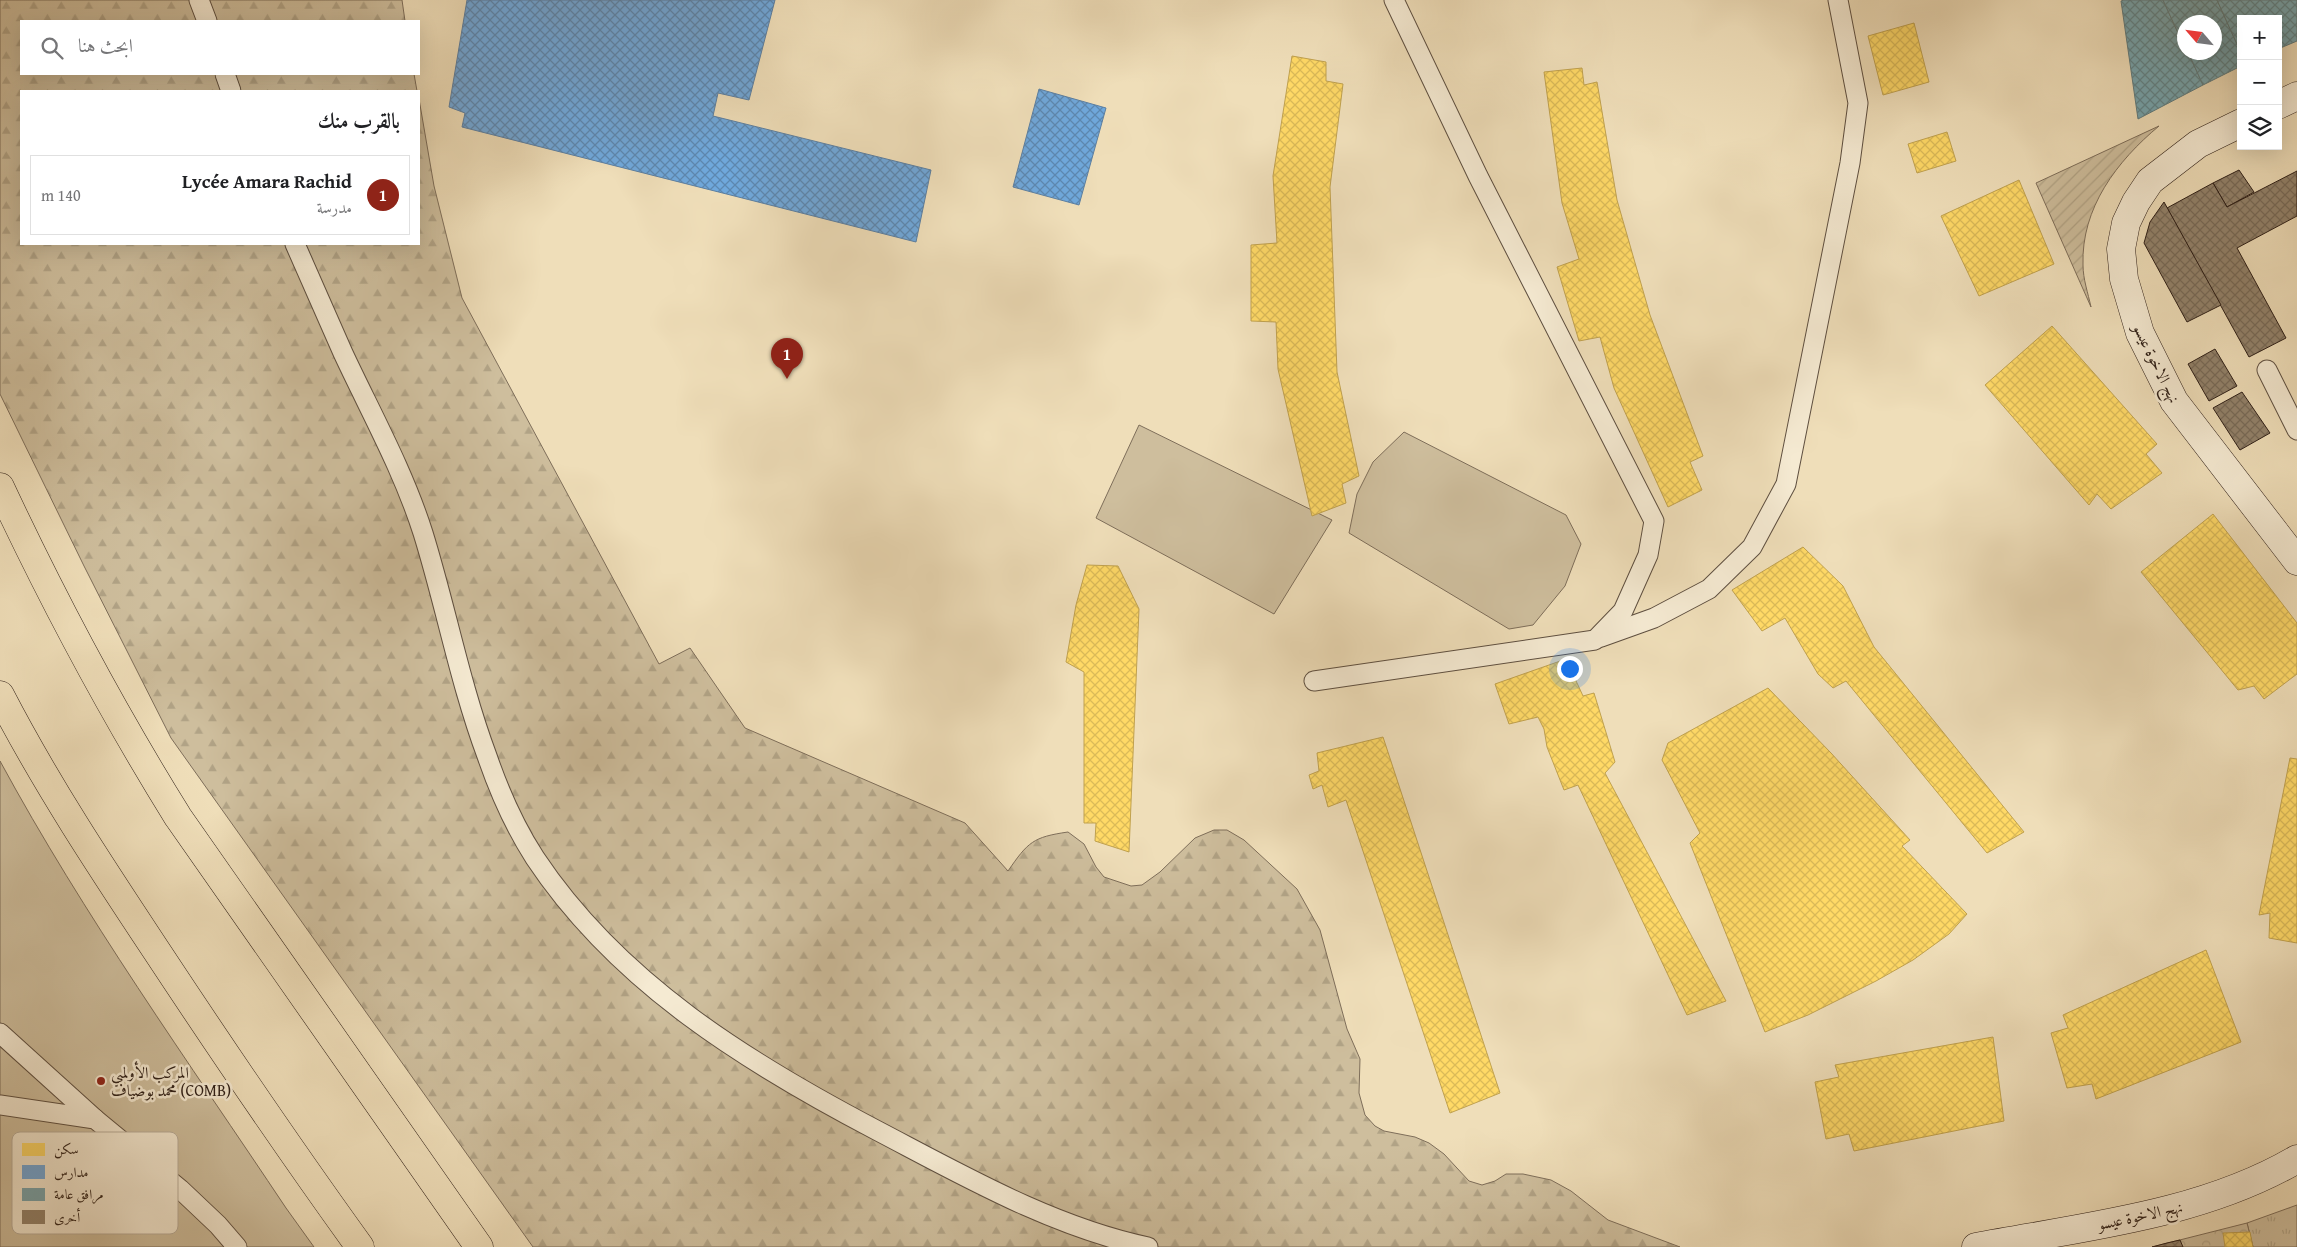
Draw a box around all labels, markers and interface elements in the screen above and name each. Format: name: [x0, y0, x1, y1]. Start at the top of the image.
north arrow: [2177, 15, 2222, 60]
map controls: [2237, 15, 2282, 150]
button: +: [2237, 15, 2282, 60]
search box: [20, 20, 420, 75]
text: ابحث هنا: [78, 31, 133, 59]
icon: search: [38, 34, 66, 62]
button: −: [2237, 60, 2282, 105]
text: بالقرب منك: [318, 105, 400, 136]
button: layers: [2237, 105, 2282, 150]
text: Lycée Amara Rachid: [182, 167, 352, 195]
text: 140 m: [41, 183, 81, 207]
text: 1: [379, 183, 387, 207]
text: مدرسة: [317, 195, 352, 219]
street label: نهج الاخوة عيسو: [2124, 317, 2187, 408]
pin: 1: [771, 338, 803, 379]
your location: [1557, 656, 1583, 682]
place label: المركب الأولمبي محمد بوضياف (COMB): [111, 1060, 231, 1102]
marker: المركب الأولمبي محمد بوضياف (COMB): [95, 1075, 107, 1087]
legend: [12, 1132, 178, 1234]
text: سكن: [54, 1139, 79, 1159]
text: مدارس: [54, 1162, 89, 1182]
text: مرافق عامة: [54, 1184, 104, 1204]
street label: نهج الاخوة عيسو: [2093, 1194, 2185, 1239]
text: أخرى: [54, 1207, 81, 1227]

